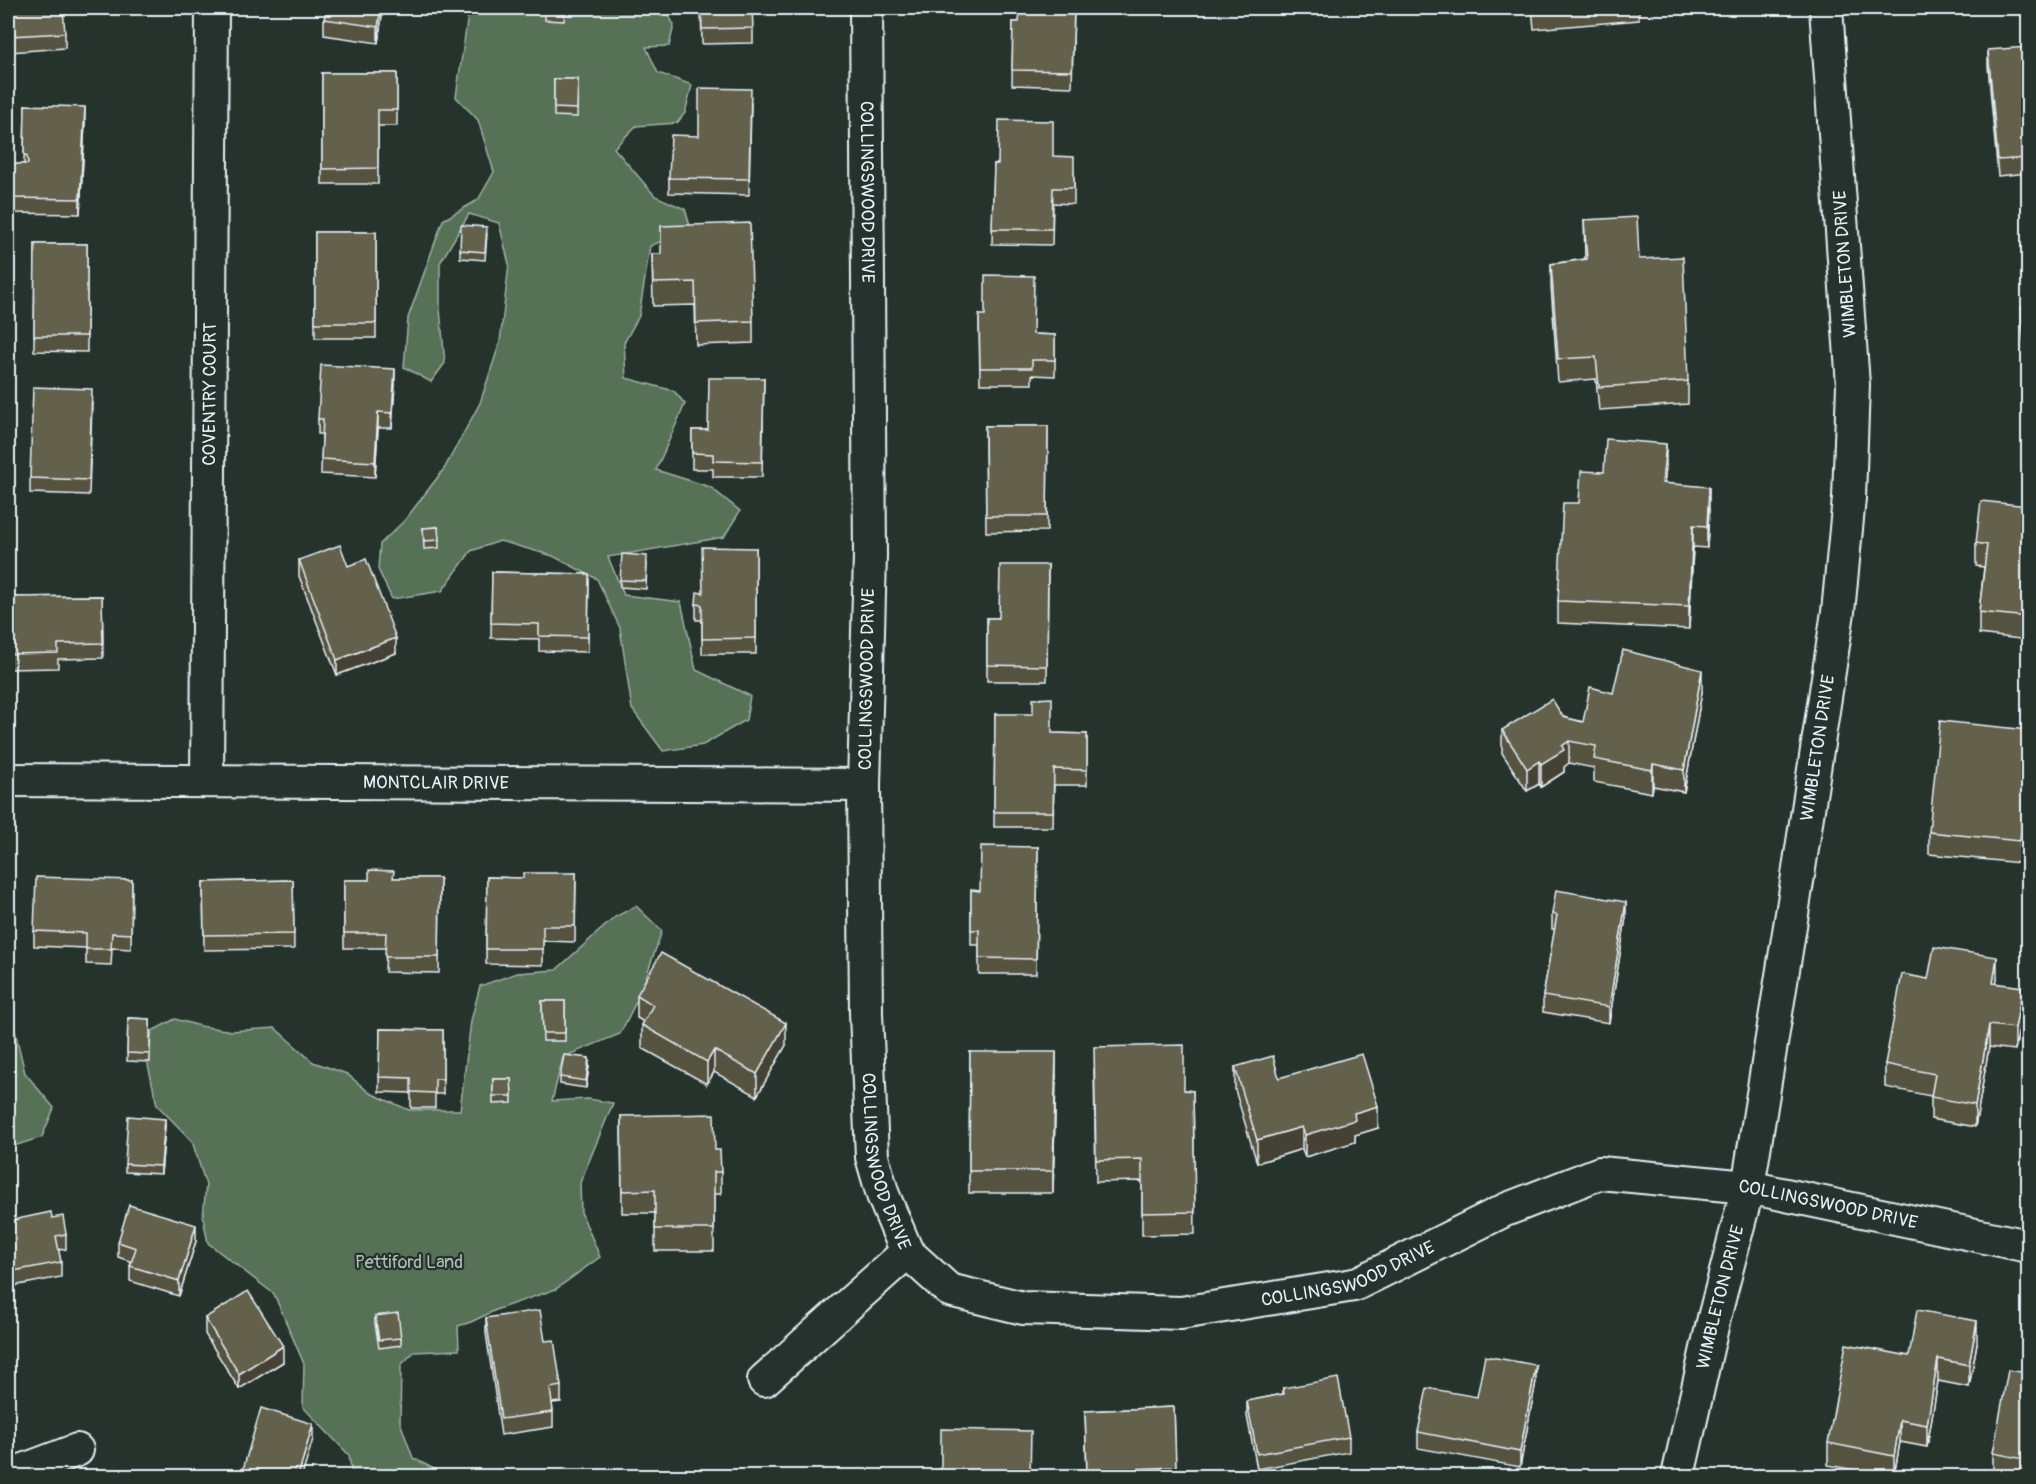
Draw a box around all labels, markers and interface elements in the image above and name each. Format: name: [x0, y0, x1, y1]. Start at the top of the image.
street label: COLLINGSWOOD DRIVE: [855, 101, 880, 283]
street label: WIMBLETON DRIVE: [1828, 190, 1862, 338]
street label: COVENTRY COURT: [198, 322, 221, 466]
street label: COLLINGSWOOD DRIVE: [854, 588, 880, 770]
street label: WIMBLETON DRIVE: [1795, 673, 1840, 823]
street label: MONTCLAIR DRIVE: [363, 771, 509, 794]
street label: COLLINGSWOOD DRIVE: [857, 1072, 916, 1253]
street label: COLLINGSWOOD DRIVE: [1738, 1175, 1920, 1234]
street label: WIMBLETON DRIVE: [1691, 1222, 1749, 1371]
street label: COLLINGSWOOD DRIVE: [1259, 1235, 1438, 1311]
park label: Pettiford Land: [355, 1251, 463, 1274]

